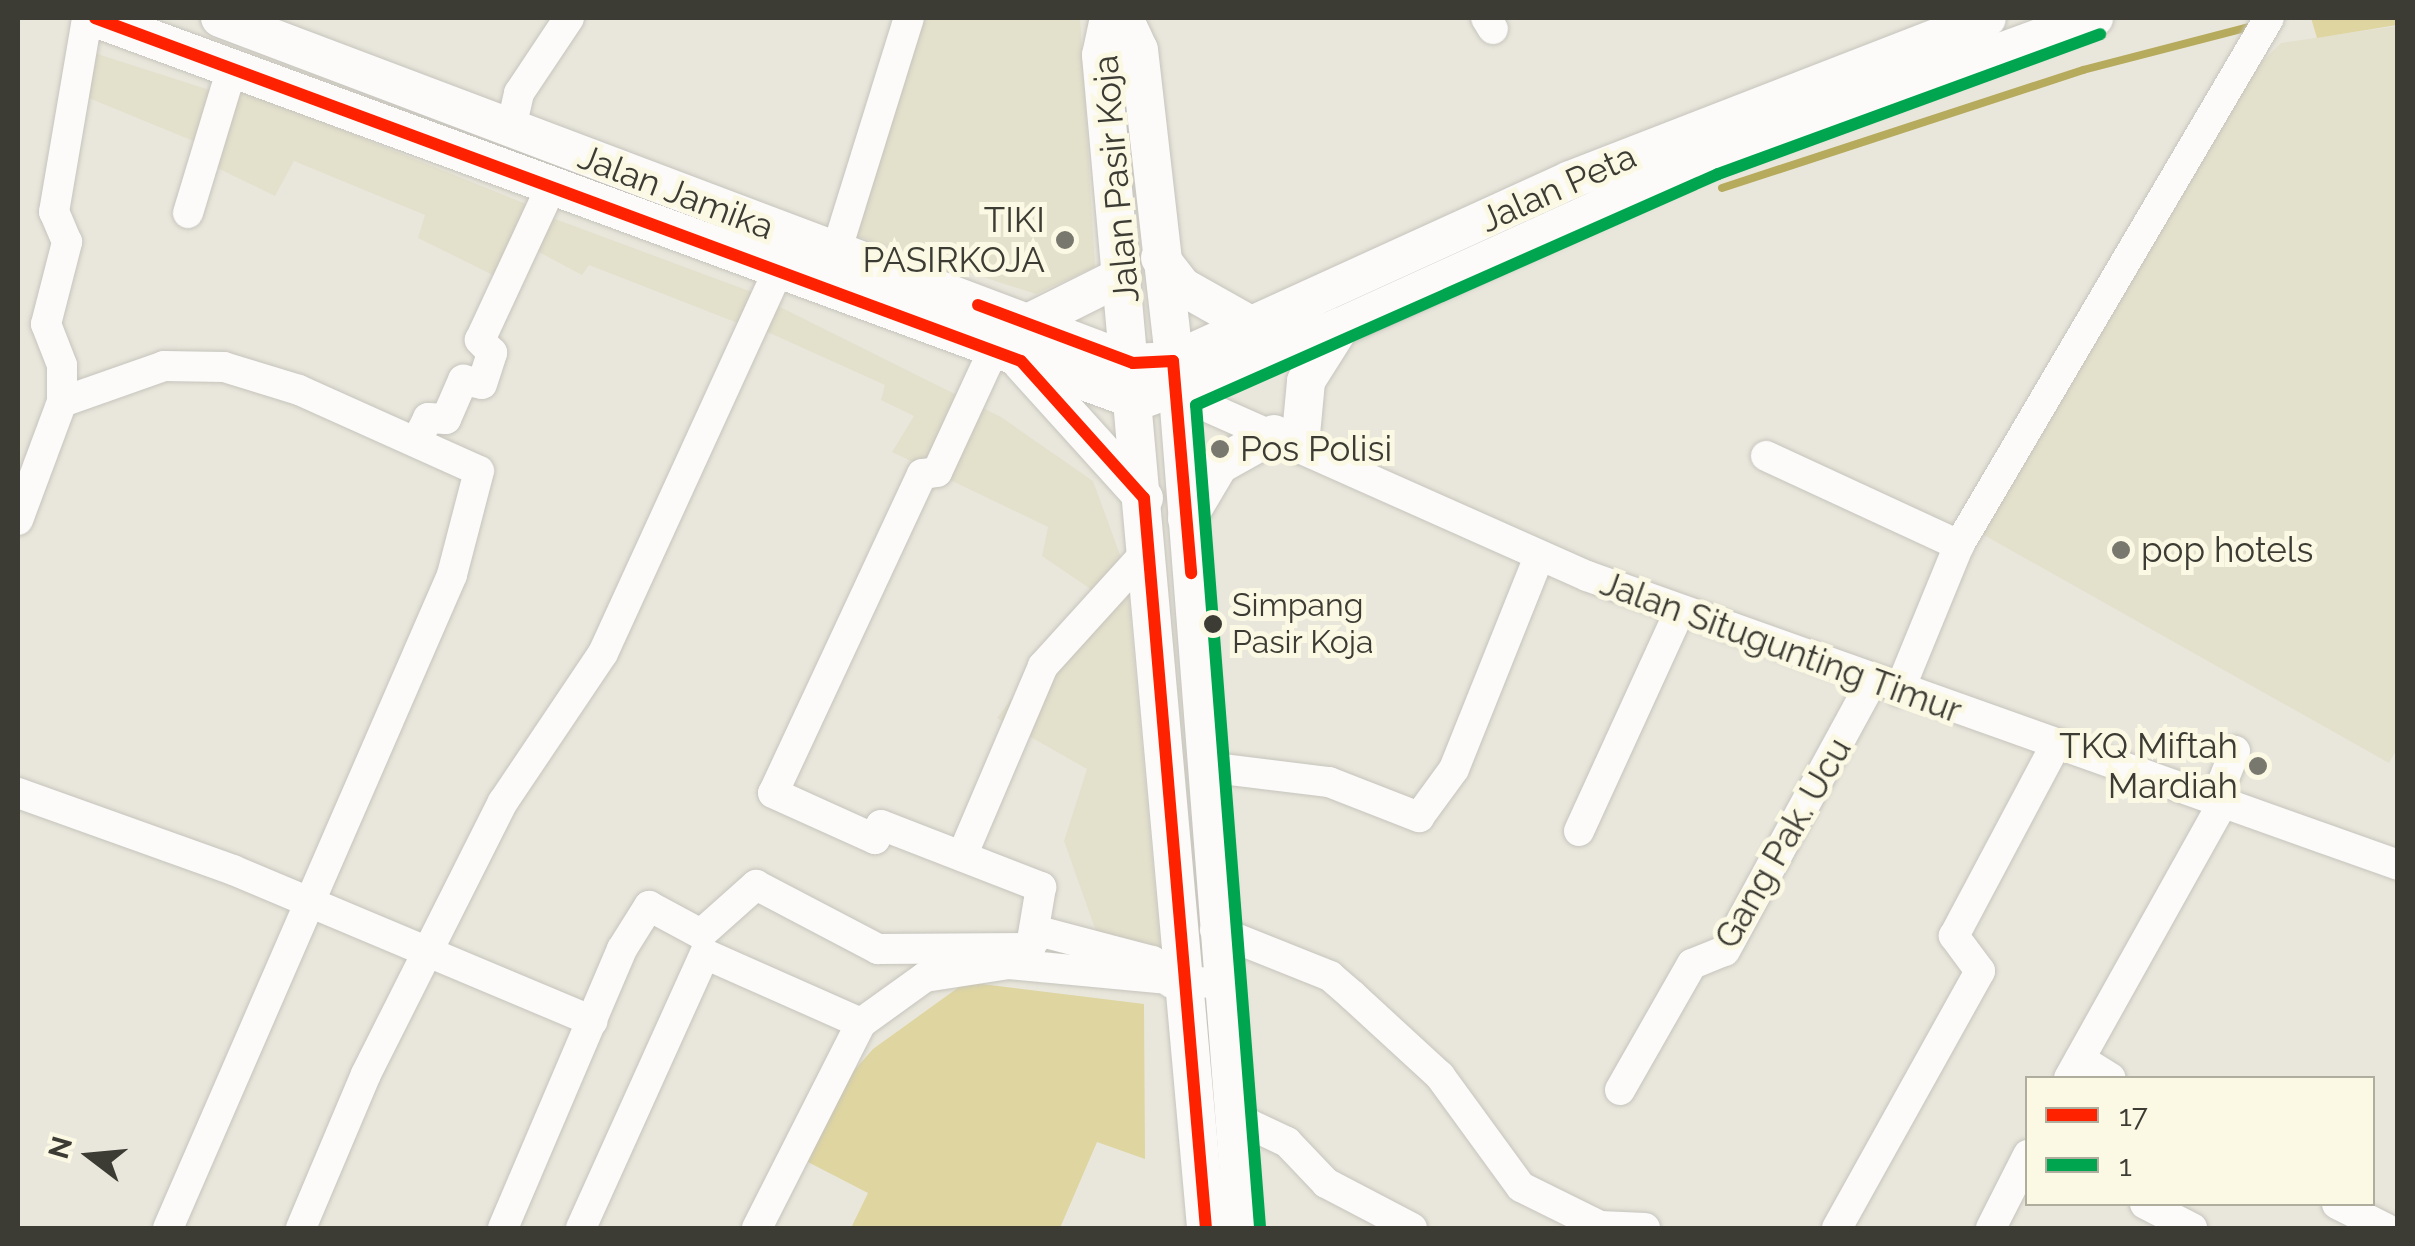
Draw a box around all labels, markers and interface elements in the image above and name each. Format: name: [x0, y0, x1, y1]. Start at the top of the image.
street label: Jalan Pasir Koja: [1084, 53, 1148, 305]
street label: Jalan Jamika: [572, 135, 780, 249]
street label: Jalan Peta: [1474, 135, 1642, 241]
place label: TIKI PASIRKOJA: [862, 199, 1045, 281]
marker: TIKI PASIRKOJA: [1054, 229, 1076, 251]
place label: Pos Polisi: [1240, 428, 1392, 470]
marker: Pos Polisi: [1209, 438, 1231, 460]
place label: pop hotels: [2141, 529, 2313, 571]
marker: pop hotels: [2110, 539, 2132, 561]
street label: Jalan Situgunting Timur: [1594, 562, 1968, 732]
place label: Simpang Pasir Koja: [1232, 587, 1374, 662]
marker: Simpang Pasir Koja: [1203, 614, 1223, 634]
place label: TKQ Miftah Mardiah: [2059, 725, 2238, 807]
street label: Gang Pak. Ucu: [1706, 730, 1860, 956]
marker: TKQ Miftah Mardiah: [2247, 755, 2269, 777]
legend: [2025, 1076, 2375, 1206]
text: 17: [2119, 1098, 2148, 1133]
north arrow: [40, 1106, 140, 1206]
text: N: [42, 1133, 79, 1162]
text: 1: [2119, 1148, 2132, 1183]

